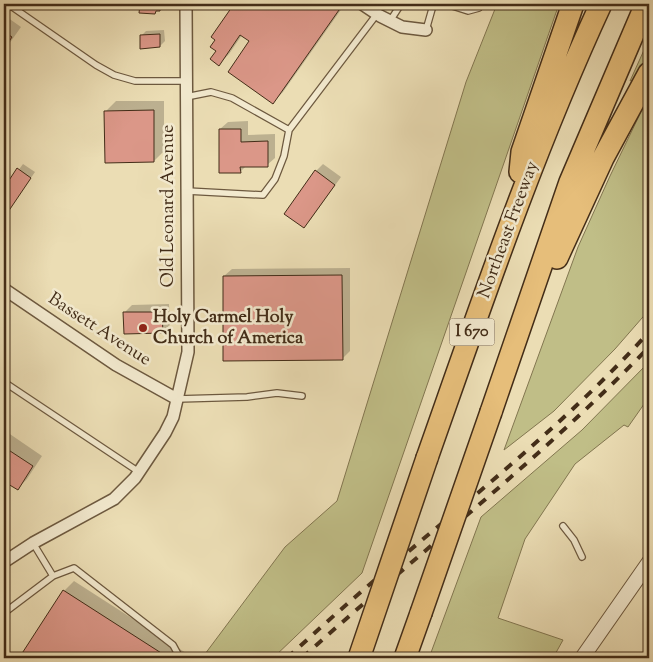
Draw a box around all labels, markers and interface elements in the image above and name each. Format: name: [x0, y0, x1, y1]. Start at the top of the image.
street label: Old Leonard Avenue: [156, 125, 182, 287]
street label: Northeast Freeway: [472, 158, 546, 302]
street label: Bassett Avenue: [42, 287, 156, 373]
place label: Holy Carmel Holy Church of America: [153, 305, 304, 352]
road number: I 670: [450, 318, 494, 346]
marker: Holy Carmel Holy Church of America: [137, 322, 149, 334]

